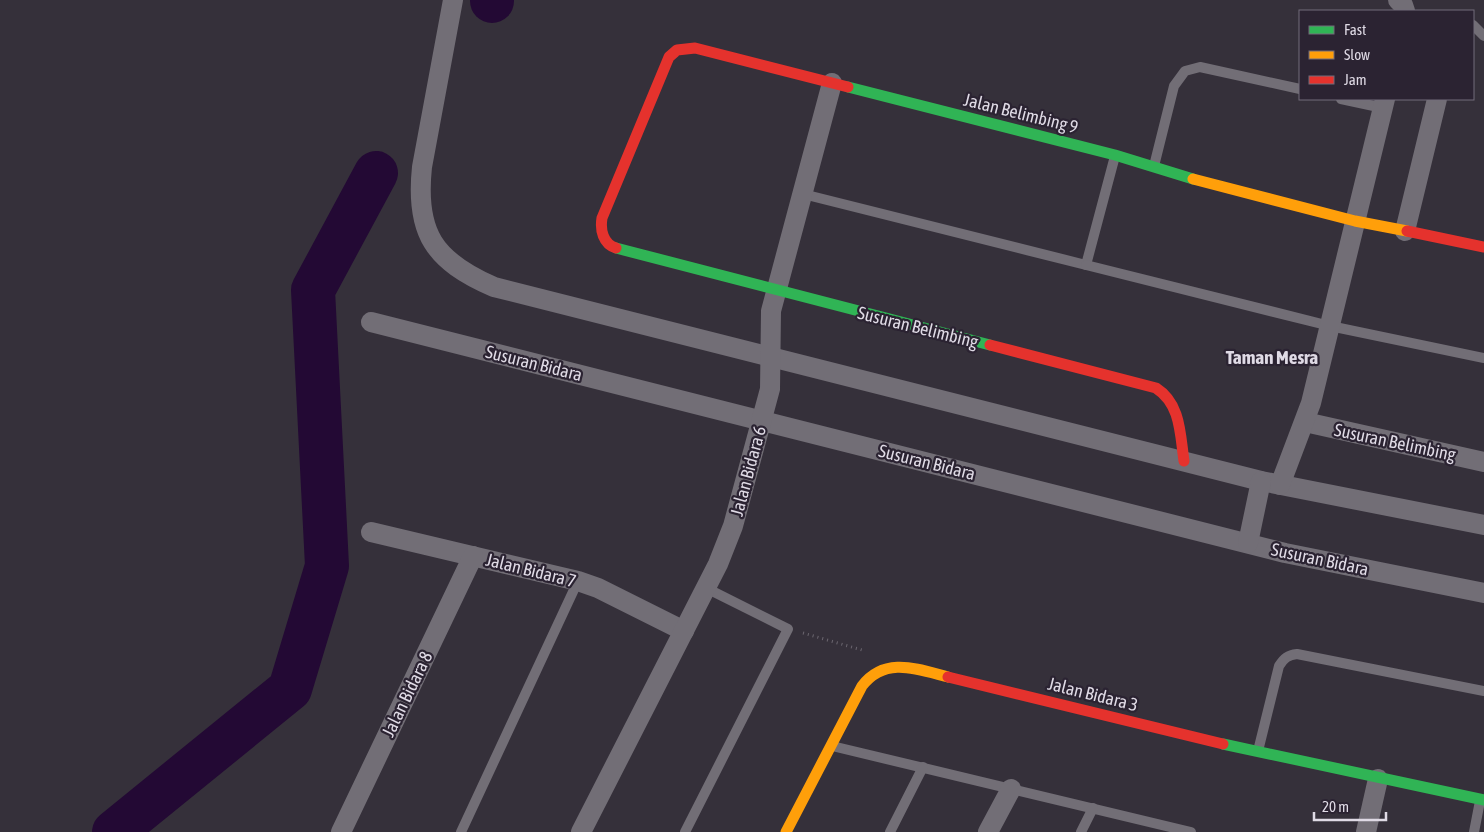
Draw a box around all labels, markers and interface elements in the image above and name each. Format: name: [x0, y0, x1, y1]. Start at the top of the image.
legend: [1299, 10, 1474, 100]
text: Fast: [1344, 21, 1366, 38]
text: Slow: [1344, 46, 1370, 63]
text: Jam: [1344, 71, 1367, 88]
street label: Jalan Belimbing 9: [962, 89, 1080, 137]
street label: Susuran Belimbing: [856, 302, 981, 352]
street label: Susuran Bidara: [484, 341, 584, 385]
district label: Taman Mesra: [1226, 346, 1318, 368]
street label: Susuran Belimbing: [1332, 419, 1458, 465]
street label: Jalan Bidara 6: [726, 424, 770, 518]
street label: Susuran Bidara: [877, 440, 977, 484]
street label: Susuran Bidara: [1270, 538, 1370, 580]
street label: Jalan Bidara 7: [484, 549, 578, 591]
street label: Jalan Bidara 8: [377, 648, 437, 740]
street label: Jalan Bidara 3: [1046, 673, 1140, 715]
scale bar: [1314, 790, 1386, 822]
text: 20 m: [1322, 798, 1349, 815]

